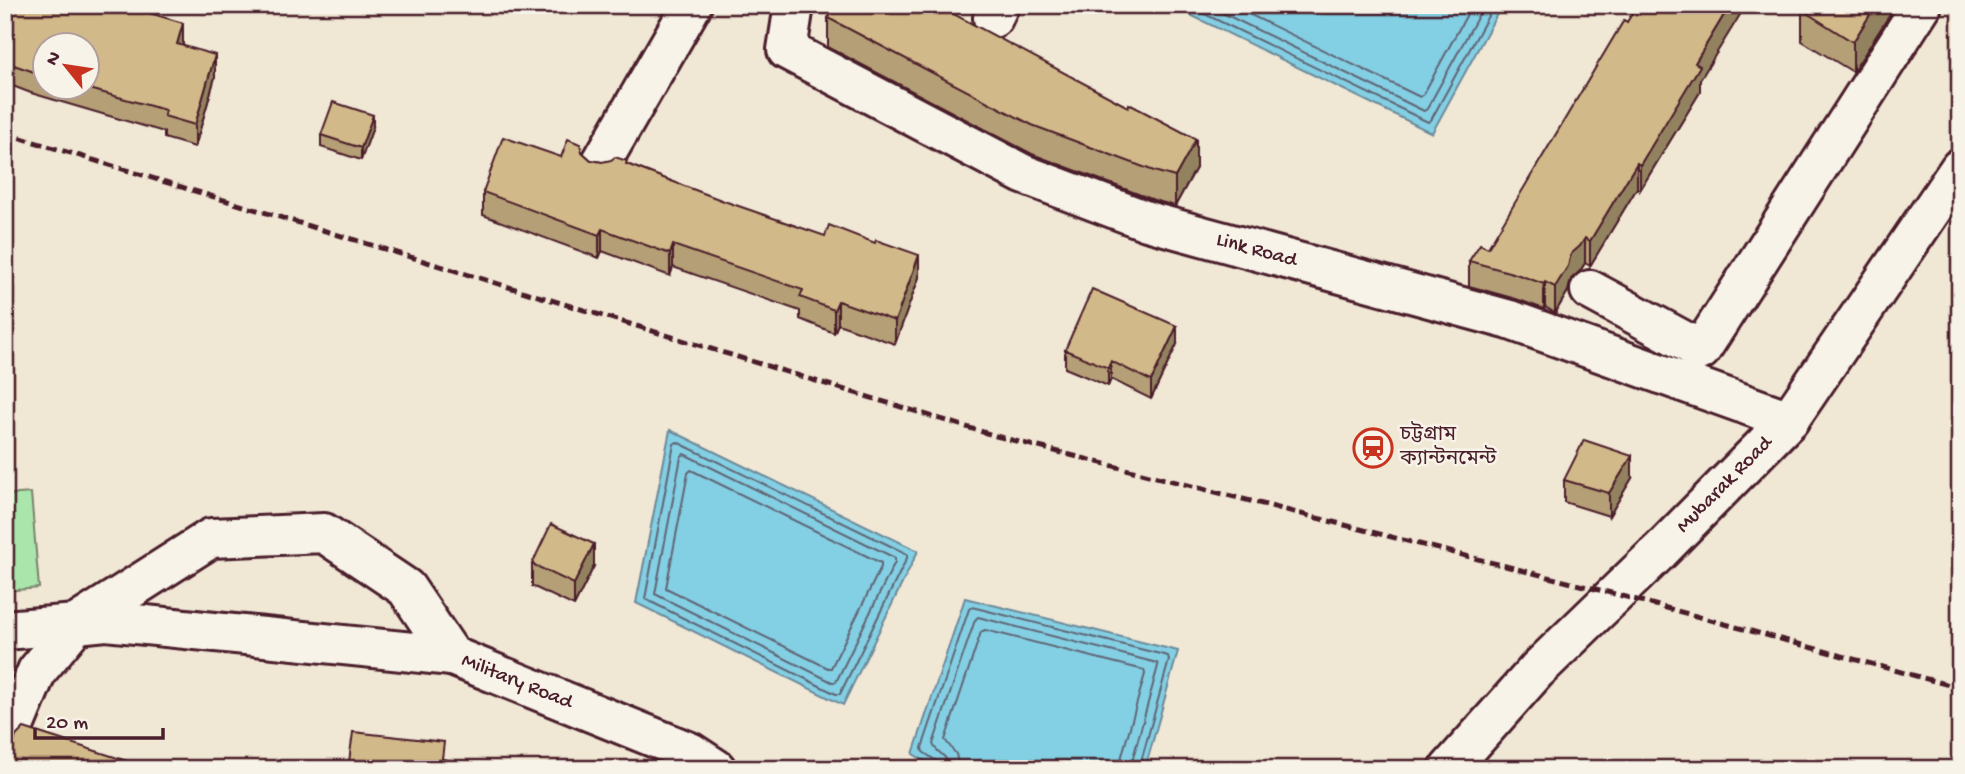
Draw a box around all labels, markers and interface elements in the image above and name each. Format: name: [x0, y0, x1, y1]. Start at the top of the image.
north arrow: [32, 32, 102, 102]
text: N: [41, 48, 67, 70]
street label: Link Road: [1213, 228, 1301, 274]
place label: চট্টগ্রাম ক্যান্টনমেন্ট: [1399, 421, 1497, 473]
station icon: চট্টগ্রাম ক্যান্টনমেন্ট: [1352, 427, 1394, 469]
street label: Mubarak Road: [1672, 430, 1779, 539]
street label: Military Road: [458, 649, 577, 716]
scale bar: [35, 697, 163, 741]
text: 20 m: [46, 712, 88, 737]

